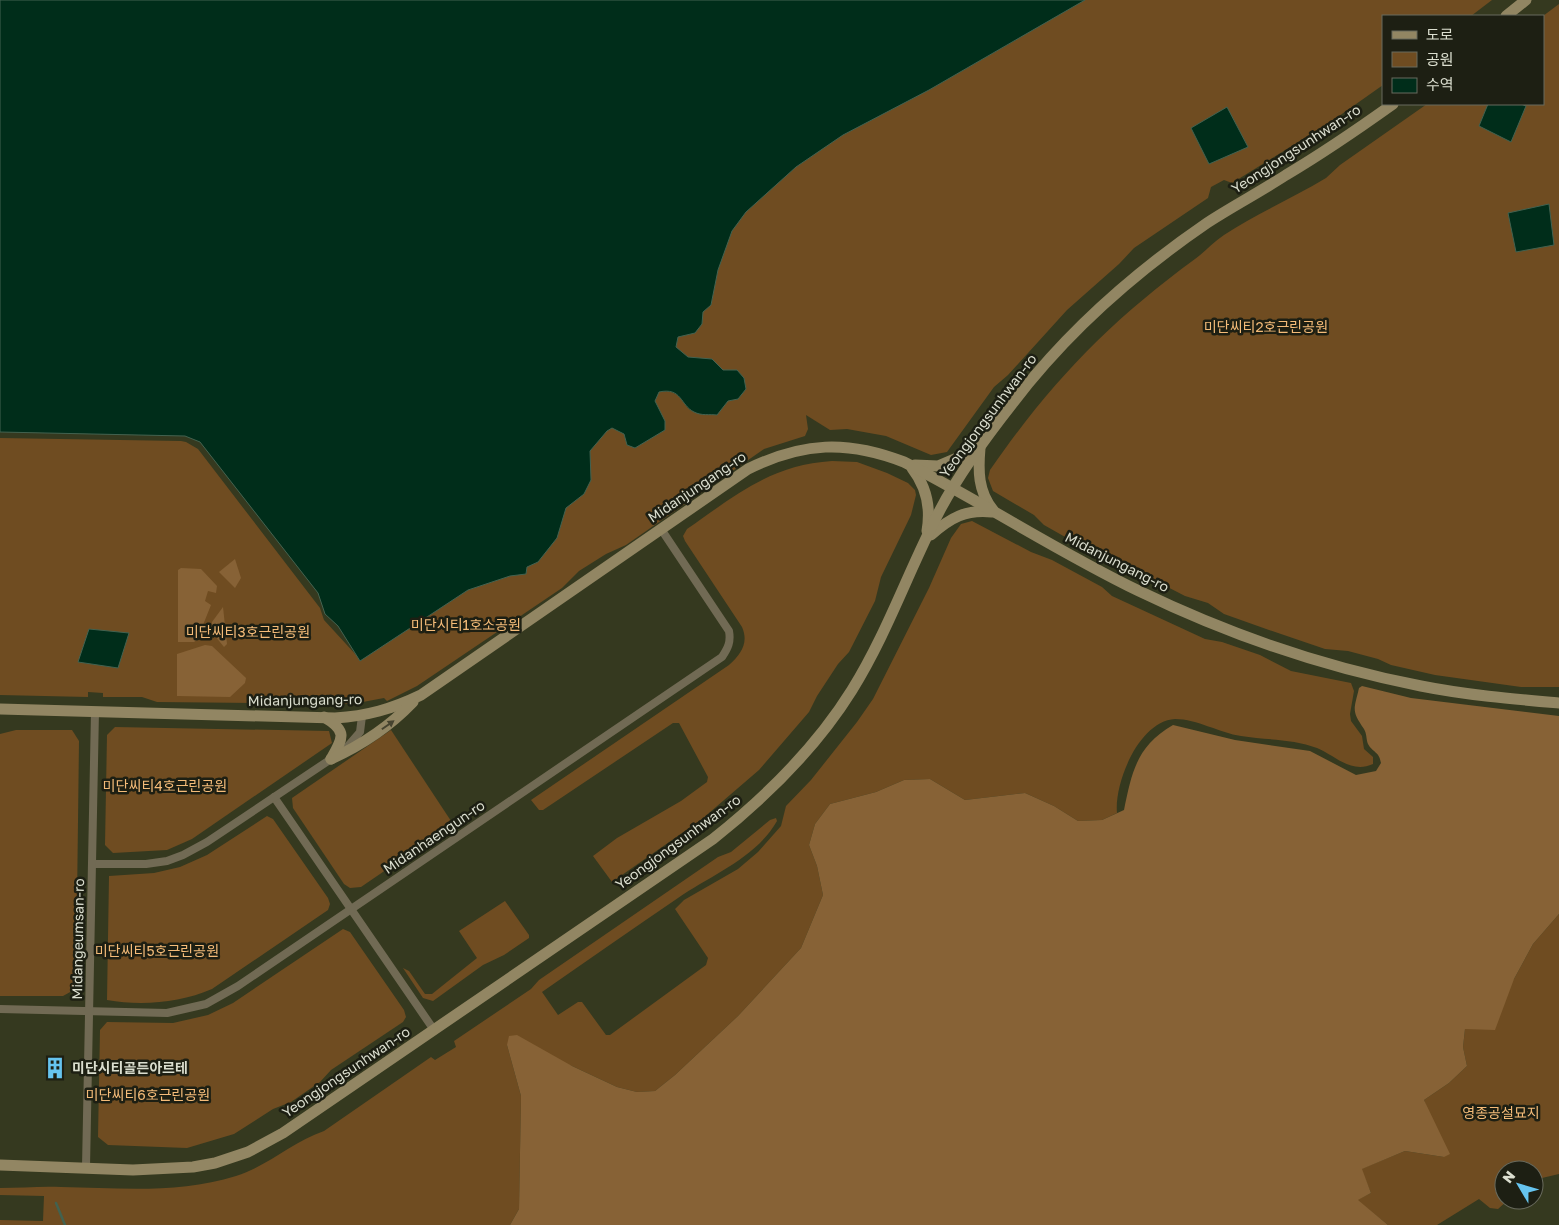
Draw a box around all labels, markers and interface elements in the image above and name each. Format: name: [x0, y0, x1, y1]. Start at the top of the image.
legend: [1382, 15, 1544, 105]
text: 도로: [1426, 25, 1454, 43]
text: 공원: [1426, 50, 1454, 68]
text: 수역: [1426, 75, 1454, 93]
street label: Yeongjongsunhwan-ro: [1228, 100, 1363, 197]
park label: 미단씨티2호근린공원: [1204, 318, 1328, 335]
street label: Yeongjongsunhwan-ro: [936, 350, 1040, 481]
street label: Midanjungang-ro: [644, 448, 749, 526]
street label: Midanjungang-ro: [1062, 528, 1172, 595]
park label: 미단시티1호소공원: [411, 616, 521, 633]
park label: 미단씨티3호근린공원: [186, 623, 310, 640]
street label: Midanjungang-ro: [248, 690, 362, 709]
one-way arrow: [381, 720, 395, 730]
park label: 미단씨티4호근린공원: [103, 777, 227, 794]
street label: Yeongjongsunhwan-ro: [612, 790, 744, 893]
street label: Midanhaengun-ro: [380, 796, 488, 877]
street label: Midangeumsan-ro: [68, 878, 87, 1000]
park label: 미단씨티5호근린공원: [95, 942, 219, 959]
street label: Yeongjongsunhwan-ro: [279, 1022, 413, 1121]
building icon: 미단시티골든아르테: [42, 1055, 68, 1081]
place label: 미단시티골든아르테: [72, 1059, 188, 1076]
park label: 미단씨티6호근린공원: [86, 1086, 210, 1103]
park label: 영종공설묘지: [1462, 1104, 1540, 1121]
north arrow: [1494, 1160, 1544, 1210]
text: N: [1498, 1167, 1518, 1186]

